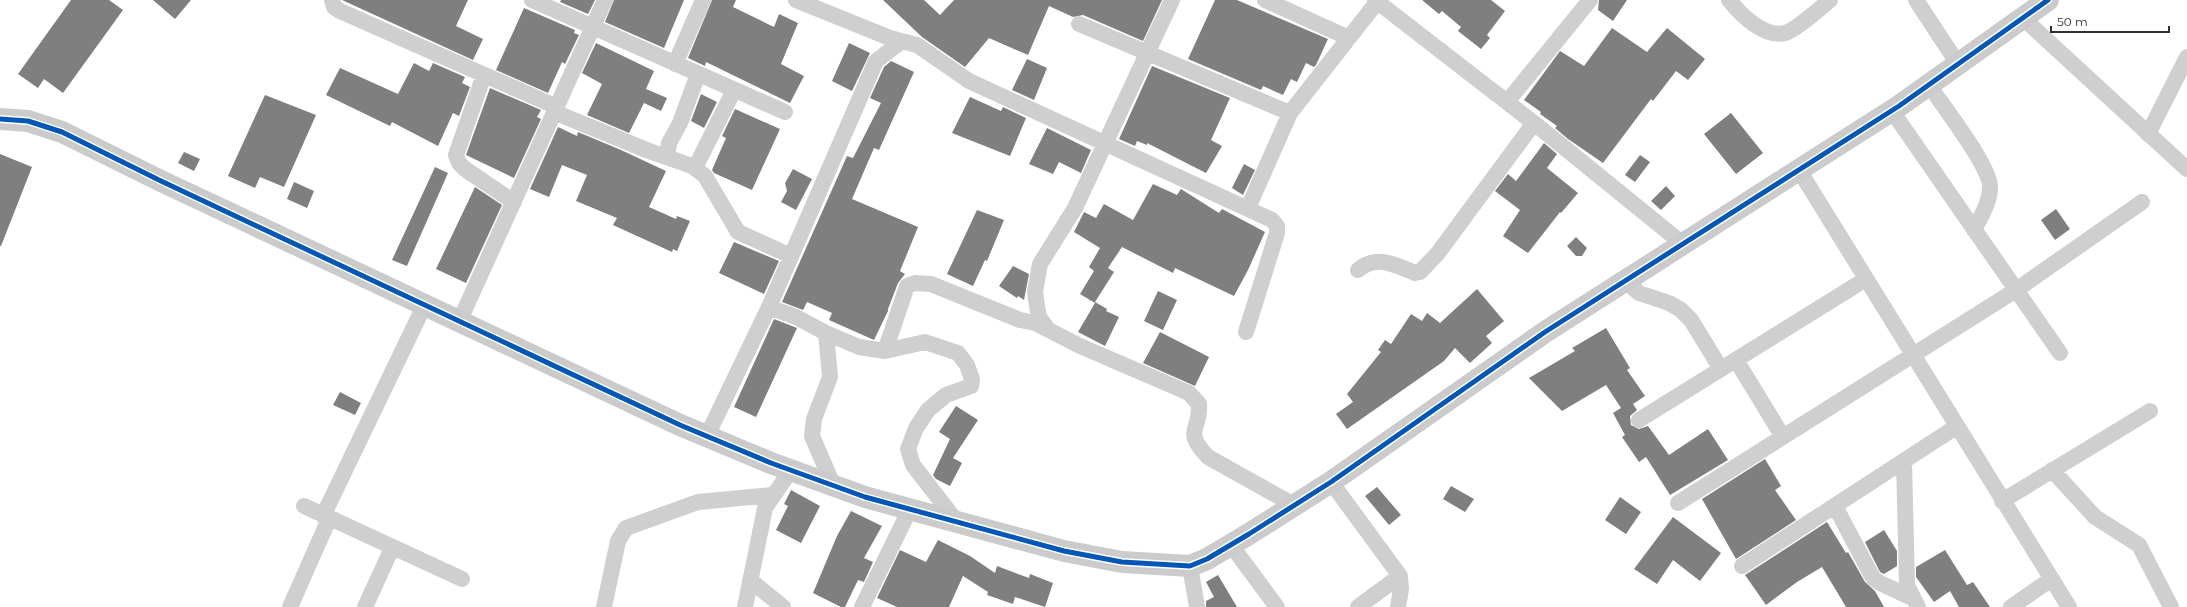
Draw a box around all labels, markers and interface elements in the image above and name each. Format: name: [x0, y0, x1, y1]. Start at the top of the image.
scale bar: [2051, 8, 2169, 34]
text: 50 m: [2057, 14, 2088, 29]

